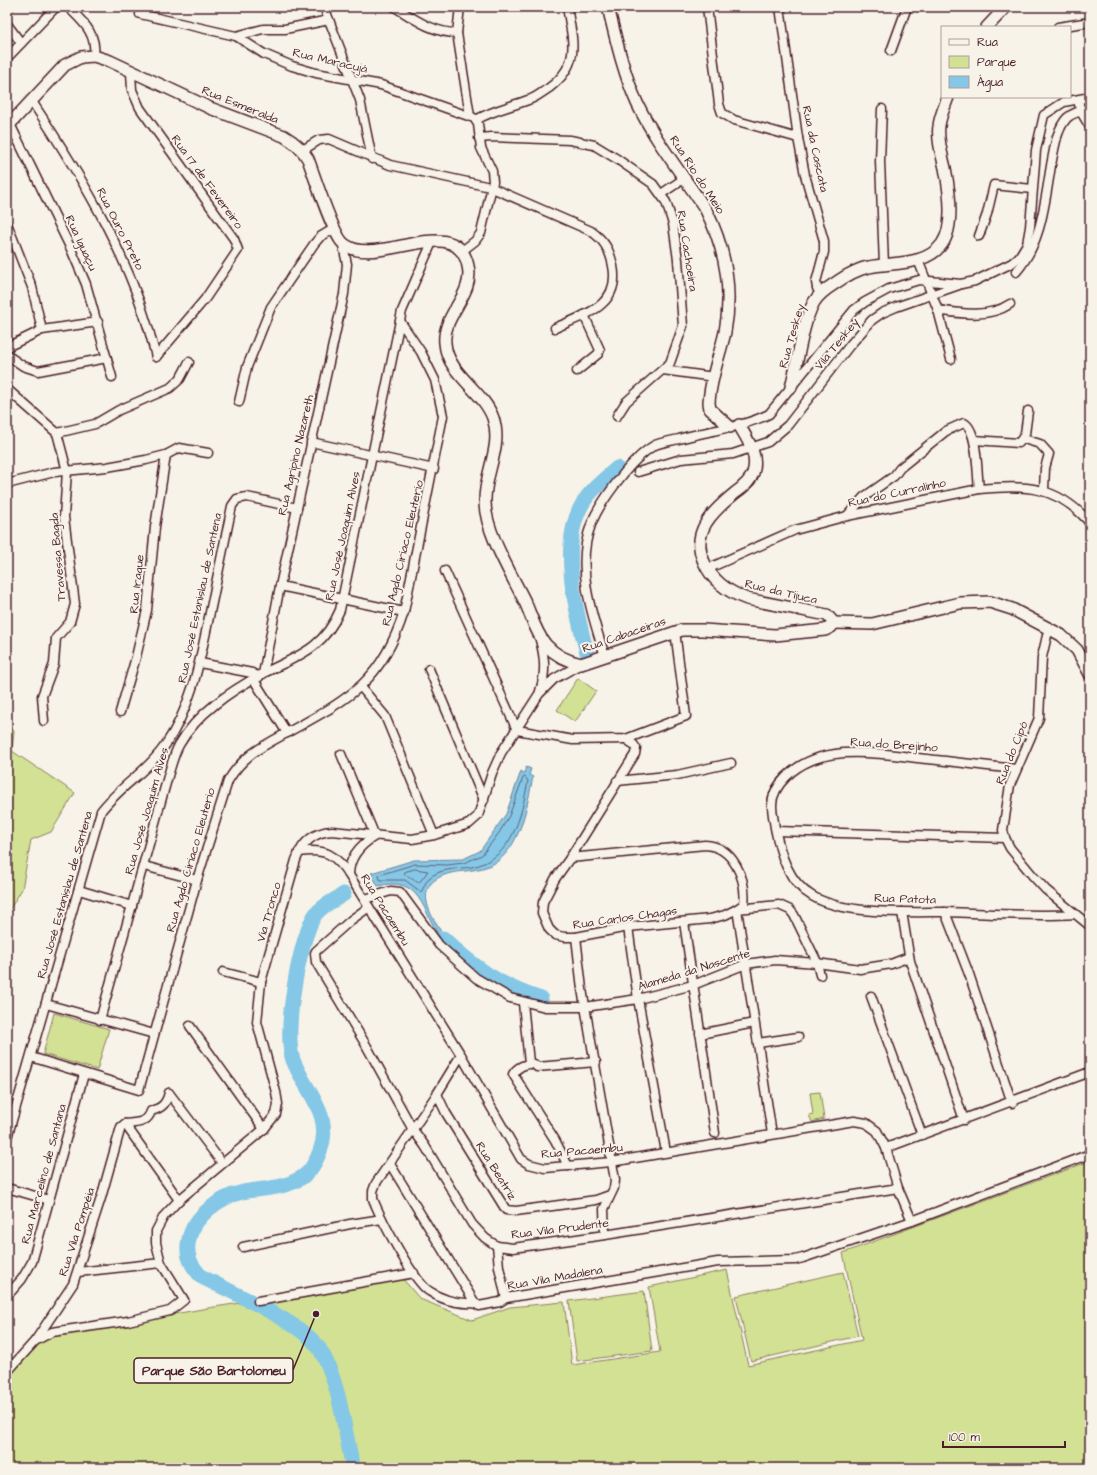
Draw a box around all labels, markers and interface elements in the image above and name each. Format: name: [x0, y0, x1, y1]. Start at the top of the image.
legend: [941, 26, 1071, 98]
text: Rua: [977, 34, 998, 51]
street label: Rua Maracujá: [291, 44, 369, 78]
text: Parque: [977, 54, 1017, 71]
text: Água: [977, 74, 1003, 92]
street label: Rua Esmeralda: [199, 82, 281, 128]
street label: Rua da Cascata: [798, 104, 832, 194]
street label: Rua 17 de Fevereiro: [167, 131, 247, 233]
street label: Rua Rio do Meio: [665, 133, 729, 218]
street label: Rua Ouro Preto: [92, 185, 148, 273]
street label: Rua Cachoeira: [672, 209, 702, 293]
street label: Rua Iguaçu: [60, 212, 101, 274]
street label: Rua Teskey: [775, 302, 810, 370]
street label: Vila Teskey: [811, 314, 864, 374]
street label: Rua Agripino Nazareth: [274, 393, 319, 517]
street label: Rua José Joaquim Alves: [321, 470, 365, 602]
street label: Rua do Curralinho: [847, 474, 948, 512]
street label: Rua Agdo Ciriaco Eleuterio: [378, 478, 429, 628]
street label: Rua José Estanislau de Santena: [174, 511, 226, 685]
street label: Travessa Bagda: [46, 512, 71, 602]
street label: Rua Iraque: [125, 553, 149, 614]
street label: Rua da Tijuca: [743, 575, 819, 609]
street label: Rua Cabaceiras: [580, 613, 668, 657]
street label: Rua do Cipó: [992, 719, 1033, 787]
street label: Rua do Brejinho: [850, 733, 939, 757]
street label: Rua José Joaquim Alves: [121, 745, 173, 877]
street label: Rua Agdo Ciriaco Eleuterio: [162, 786, 221, 934]
street label: Rua José Estanislau de Santena: [33, 809, 97, 981]
street label: Rua Pacaembu: [356, 871, 414, 949]
street label: Via Tronco: [252, 880, 286, 944]
street label: Rua Patota: [874, 889, 936, 909]
street label: Rua Carlos Chagas: [572, 902, 678, 935]
street label: Alameda da Nascente: [636, 945, 753, 995]
street label: Rua Marcelino de Santana: [17, 1102, 71, 1246]
street label: Rua Beatriz: [471, 1139, 521, 1204]
street label: Rua Pacaembu: [541, 1139, 623, 1163]
street label: Rua Vila Pompéia: [55, 1185, 99, 1279]
street label: Rua Vila Prudente: [510, 1215, 610, 1243]
street label: Rua Vila Madalena: [506, 1261, 604, 1295]
callout: Parque São Bartolomeu: [134, 1358, 293, 1383]
text: Parque São Bartolomeu: [142, 1362, 286, 1381]
scale bar: [943, 1423, 1065, 1449]
text: 100 m: [949, 1429, 980, 1446]

